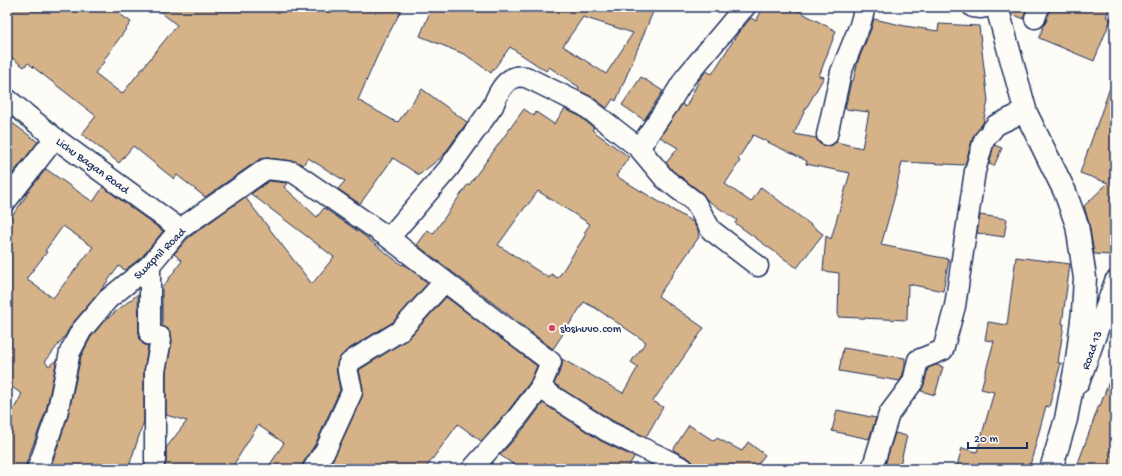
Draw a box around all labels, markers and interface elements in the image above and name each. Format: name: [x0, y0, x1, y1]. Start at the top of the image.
street label: Lichu Bagan Road: [53, 135, 132, 198]
street label: Swapnil Road: [132, 225, 190, 283]
marker: sbshuvo.com: [547, 323, 557, 333]
place label: sbshuvo.com: [560, 323, 622, 337]
street label: Road 13: [1079, 329, 1106, 372]
scale bar: [968, 424, 1027, 450]
text: 20 m: [974, 433, 999, 447]

